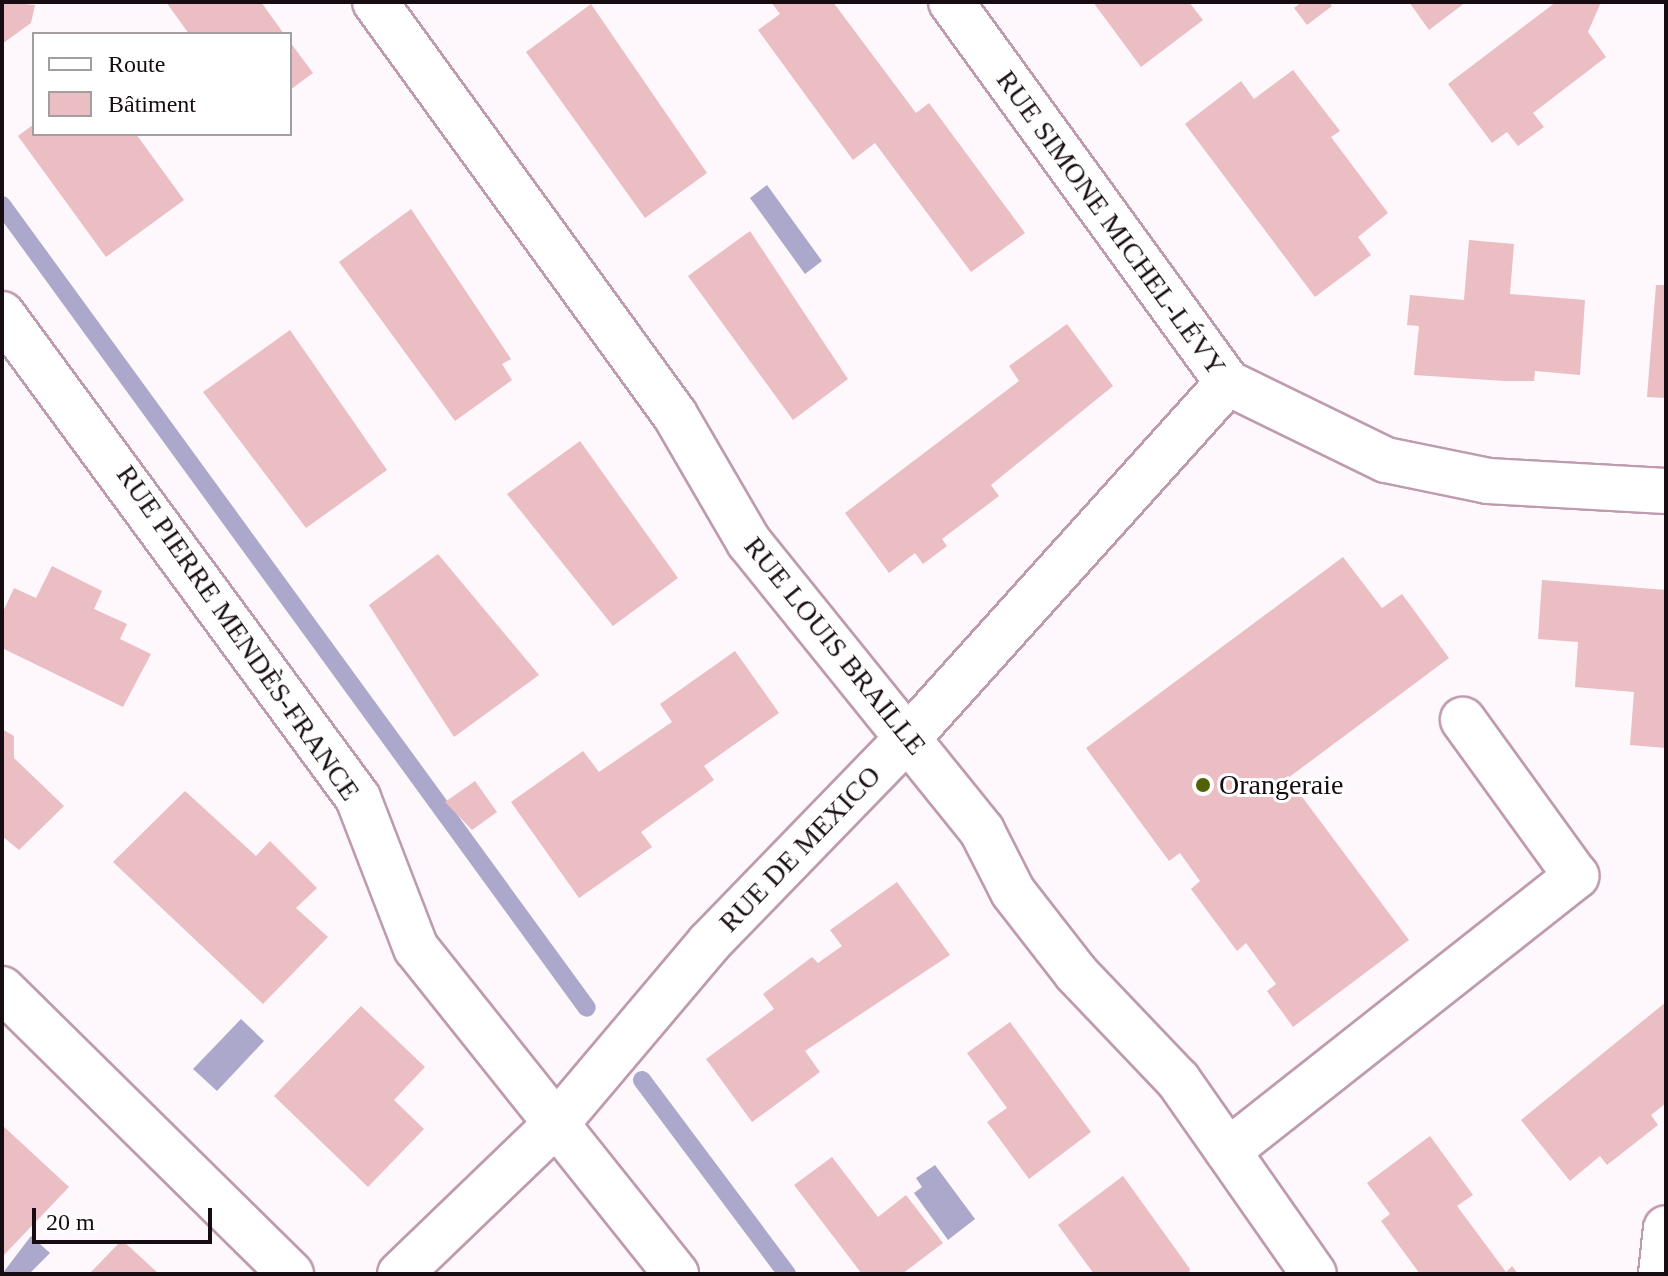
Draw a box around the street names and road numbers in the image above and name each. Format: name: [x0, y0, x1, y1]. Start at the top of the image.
street label: RUE SIMONE MICHEL-LÉVY: [989, 64, 1233, 382]
street label: RUE PIERRE MENDÈS-FRANCE: [109, 459, 367, 807]
street label: RUE LOUIS BRAILLE: [737, 530, 933, 762]
street label: RUE DE MEXICO: [712, 759, 888, 939]

